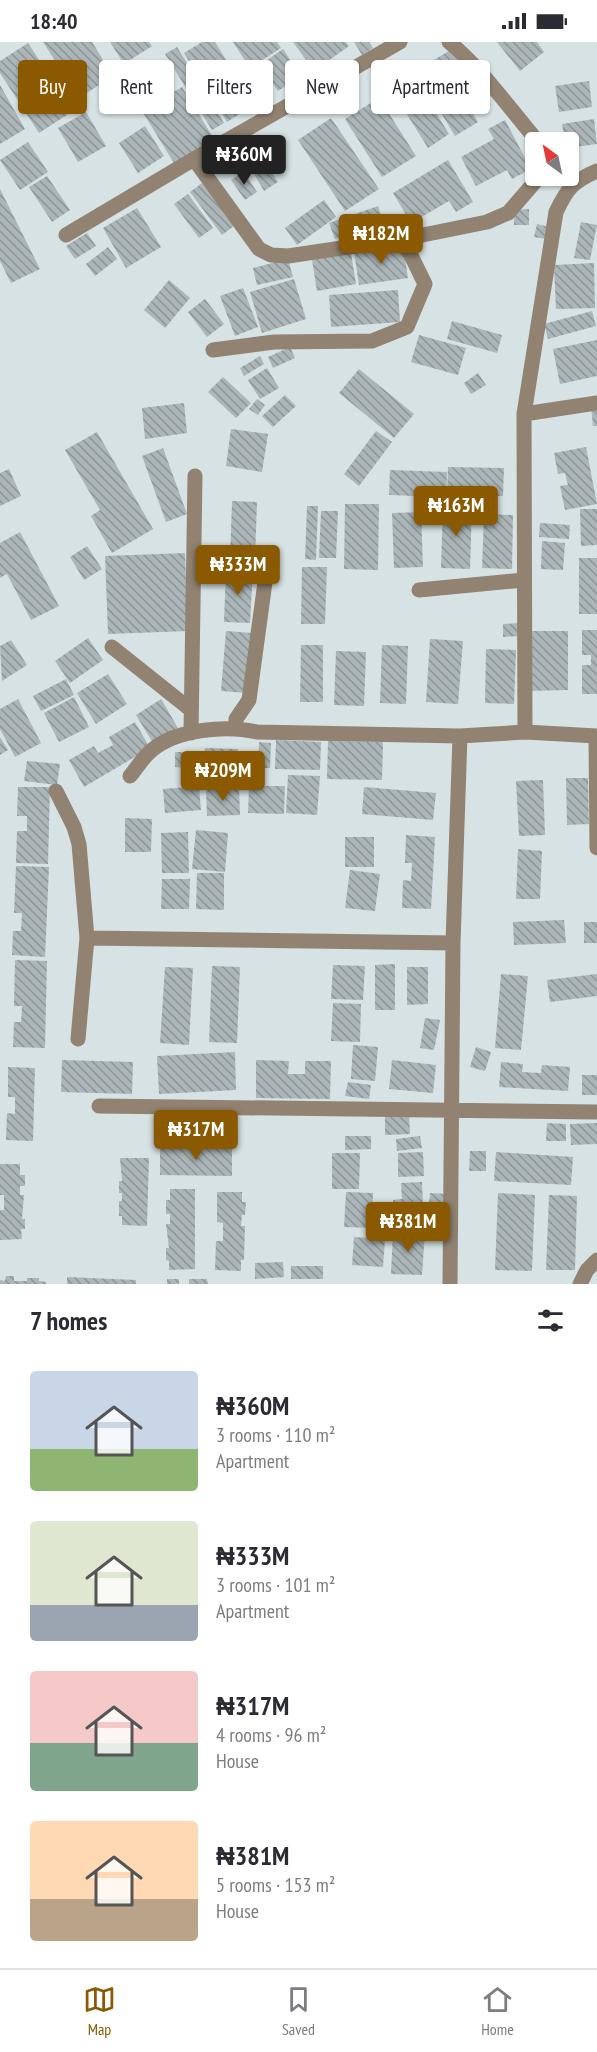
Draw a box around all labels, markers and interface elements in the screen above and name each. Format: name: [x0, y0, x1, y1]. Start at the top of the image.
text: 18:40: [30, 7, 78, 35]
chip: Buy: [18, 60, 87, 114]
chip: Rent: [99, 60, 174, 114]
chip: Filters: [186, 60, 273, 114]
chip: New: [285, 60, 359, 114]
chip: Apartment: [371, 60, 490, 114]
north arrow: [525, 132, 579, 186]
map controls: [525, 132, 579, 186]
pin: ₦360M: [202, 135, 286, 186]
text: ₦360M: [216, 141, 272, 167]
pin: ₦182M: [339, 214, 423, 265]
text: ₦182M: [353, 220, 409, 246]
pin: ₦163M: [414, 486, 498, 537]
text: ₦163M: [428, 492, 484, 518]
pin: ₦333M: [196, 545, 280, 596]
text: ₦333M: [210, 551, 266, 577]
pin: ₦209M: [181, 751, 265, 802]
text: ₦209M: [195, 757, 251, 783]
pin: ₦317M: [154, 1110, 238, 1161]
text: ₦317M: [168, 1116, 224, 1142]
pin: ₦381M: [366, 1202, 450, 1253]
text: ₦381M: [380, 1208, 436, 1234]
text: 7 homes: [30, 1304, 107, 1337]
icon: filters: [534, 1304, 567, 1337]
text: ₦360M: [216, 1389, 289, 1422]
icon: home: [78, 1395, 150, 1467]
text: 3 rooms · 110 m²: [216, 1422, 335, 1448]
text: Apartment: [216, 1448, 289, 1474]
text: ₦333M: [216, 1539, 289, 1572]
icon: home: [78, 1545, 150, 1617]
text: 3 rooms · 101 m²: [216, 1572, 335, 1598]
text: Apartment: [216, 1598, 289, 1624]
text: ₦317M: [216, 1689, 289, 1722]
icon: home: [78, 1695, 150, 1767]
text: 4 rooms · 96 m²: [216, 1722, 326, 1748]
text: House: [216, 1748, 259, 1774]
text: ₦381M: [216, 1839, 289, 1872]
icon: home: [78, 1845, 150, 1917]
text: 5 rooms · 153 m²: [216, 1872, 335, 1898]
text: House: [216, 1898, 259, 1924]
tab: Map: [83, 1983, 116, 2039]
tab: Saved: [282, 1983, 315, 2039]
tab: Home: [481, 1983, 514, 2039]

